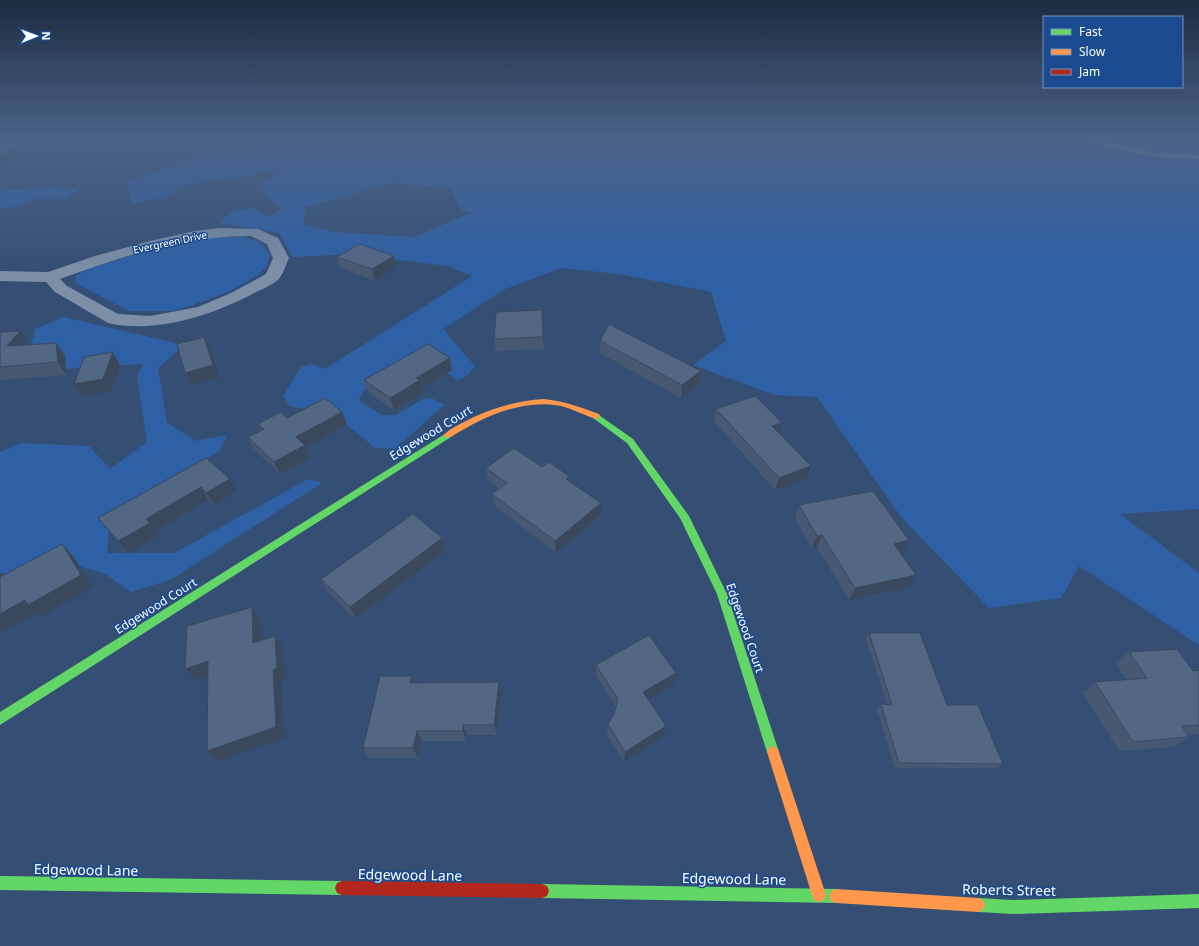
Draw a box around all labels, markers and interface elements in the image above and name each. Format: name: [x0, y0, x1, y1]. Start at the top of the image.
north arrow: [16, 16, 56, 56]
legend: [1043, 16, 1183, 88]
text: Fast: [1079, 23, 1103, 40]
text: N: [39, 31, 54, 40]
text: Slow: [1079, 43, 1106, 60]
text: Jam: [1078, 63, 1100, 80]
street label: Evergreen Drive: [132, 227, 209, 257]
street label: Edgewood Court: [386, 401, 476, 464]
street label: Edgewood Court: [111, 573, 201, 638]
street label: Edgewood Court: [722, 581, 769, 676]
street label: Edgewood Lane: [34, 859, 139, 880]
street label: Edgewood Lane: [358, 864, 463, 885]
street label: Edgewood Lane: [682, 868, 787, 889]
street label: Roberts Street: [962, 879, 1056, 900]

